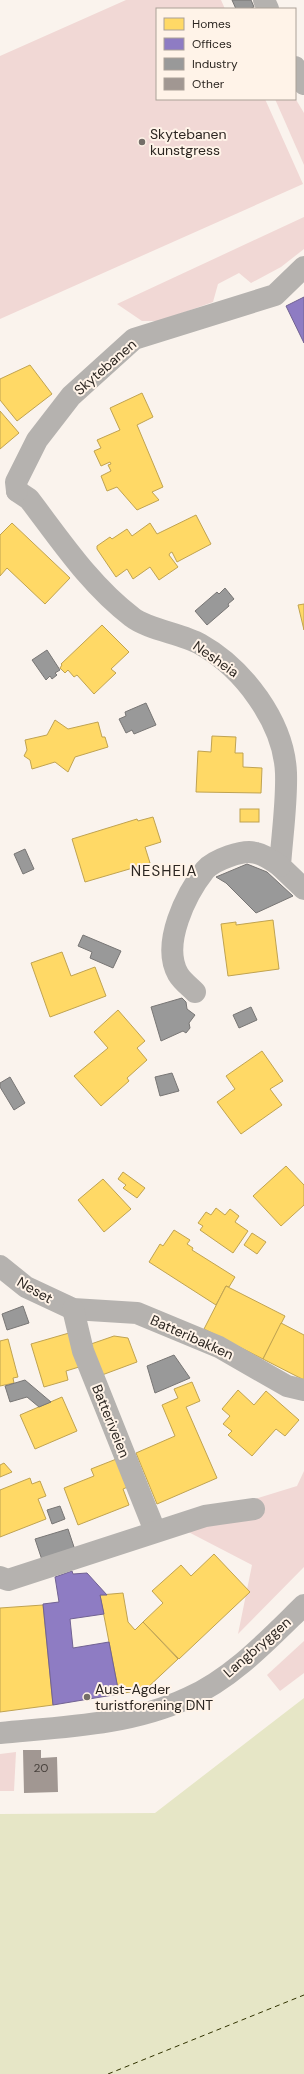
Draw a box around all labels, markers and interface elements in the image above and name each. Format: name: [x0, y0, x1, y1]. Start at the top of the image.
legend: [156, 8, 296, 100]
text: Homes: [192, 16, 231, 32]
text: Offices: [192, 36, 232, 52]
text: Industry: [192, 56, 238, 72]
text: Other: [192, 76, 225, 92]
place label: Skytebanen kunstgress: [150, 125, 227, 159]
marker: Skytebanen kunstgress: [137, 137, 147, 147]
street label: Skytebanen: [70, 335, 140, 399]
street label: Nesheia: [190, 637, 242, 681]
district label: NESHEIA: [131, 861, 197, 881]
street label: Neset: [14, 1273, 56, 1307]
street label: Batteribakken: [148, 1311, 236, 1363]
street label: Batteriveien: [88, 1382, 134, 1460]
street label: Langbryggen: [220, 1613, 294, 1681]
place label: Aust-Agder turistforening DNT: [95, 1680, 213, 1714]
marker: Aust-Agder turistforening DNT: [82, 1692, 92, 1702]
house number: 20: [33, 1760, 49, 1776]

